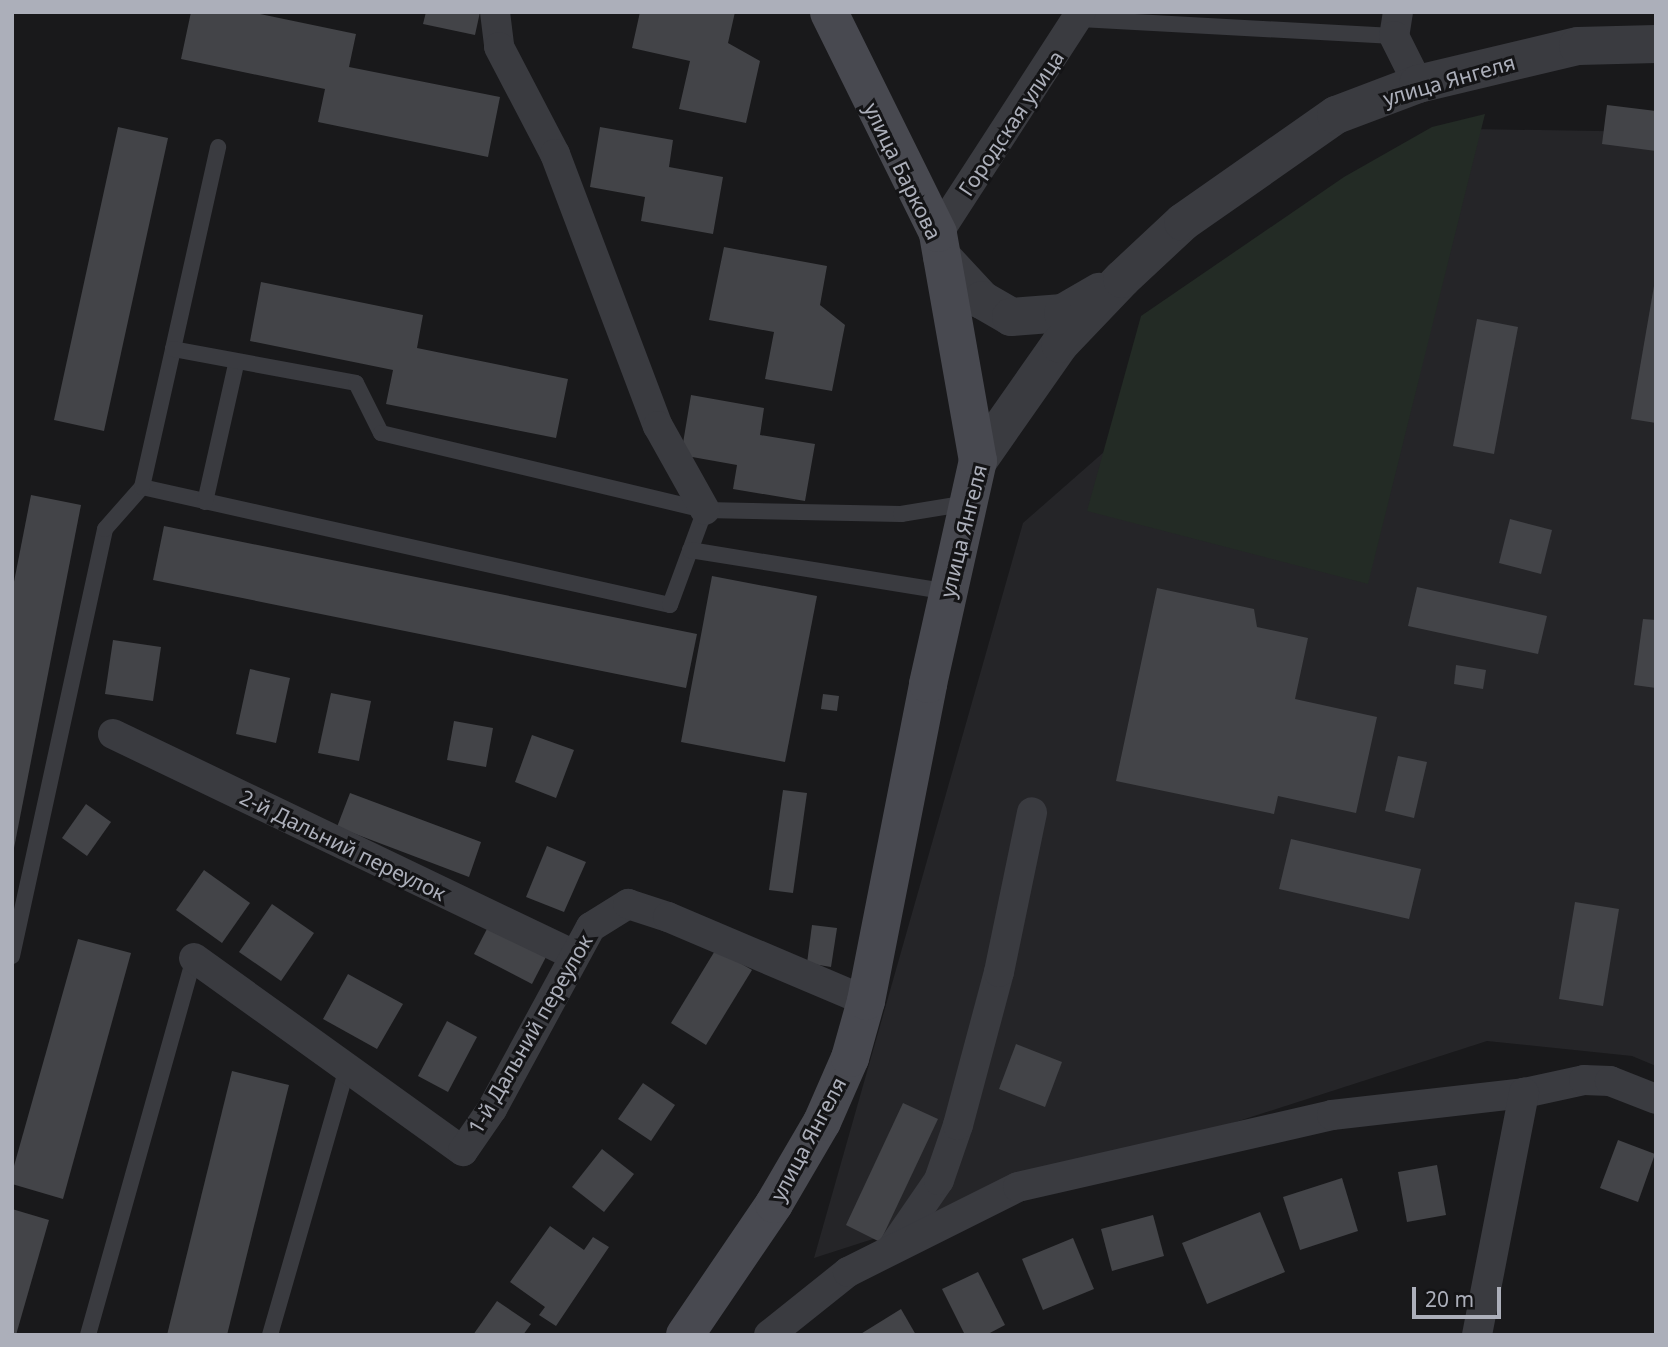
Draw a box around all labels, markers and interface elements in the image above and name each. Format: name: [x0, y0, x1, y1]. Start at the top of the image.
street label: Городская улица: [953, 45, 1069, 201]
street label: улица Янгеля: [1380, 49, 1518, 111]
street label: улица Баркова: [859, 98, 947, 244]
street label: улица Янгеля: [934, 462, 992, 600]
street label: 2-й Дальний переулок: [236, 784, 450, 906]
street label: 1-й Дальний переулок: [463, 930, 597, 1138]
street label: улица Янгеля: [765, 1073, 851, 1205]
scale bar: [1416, 1274, 1505, 1318]
text: 20 m: [1425, 1285, 1474, 1313]

